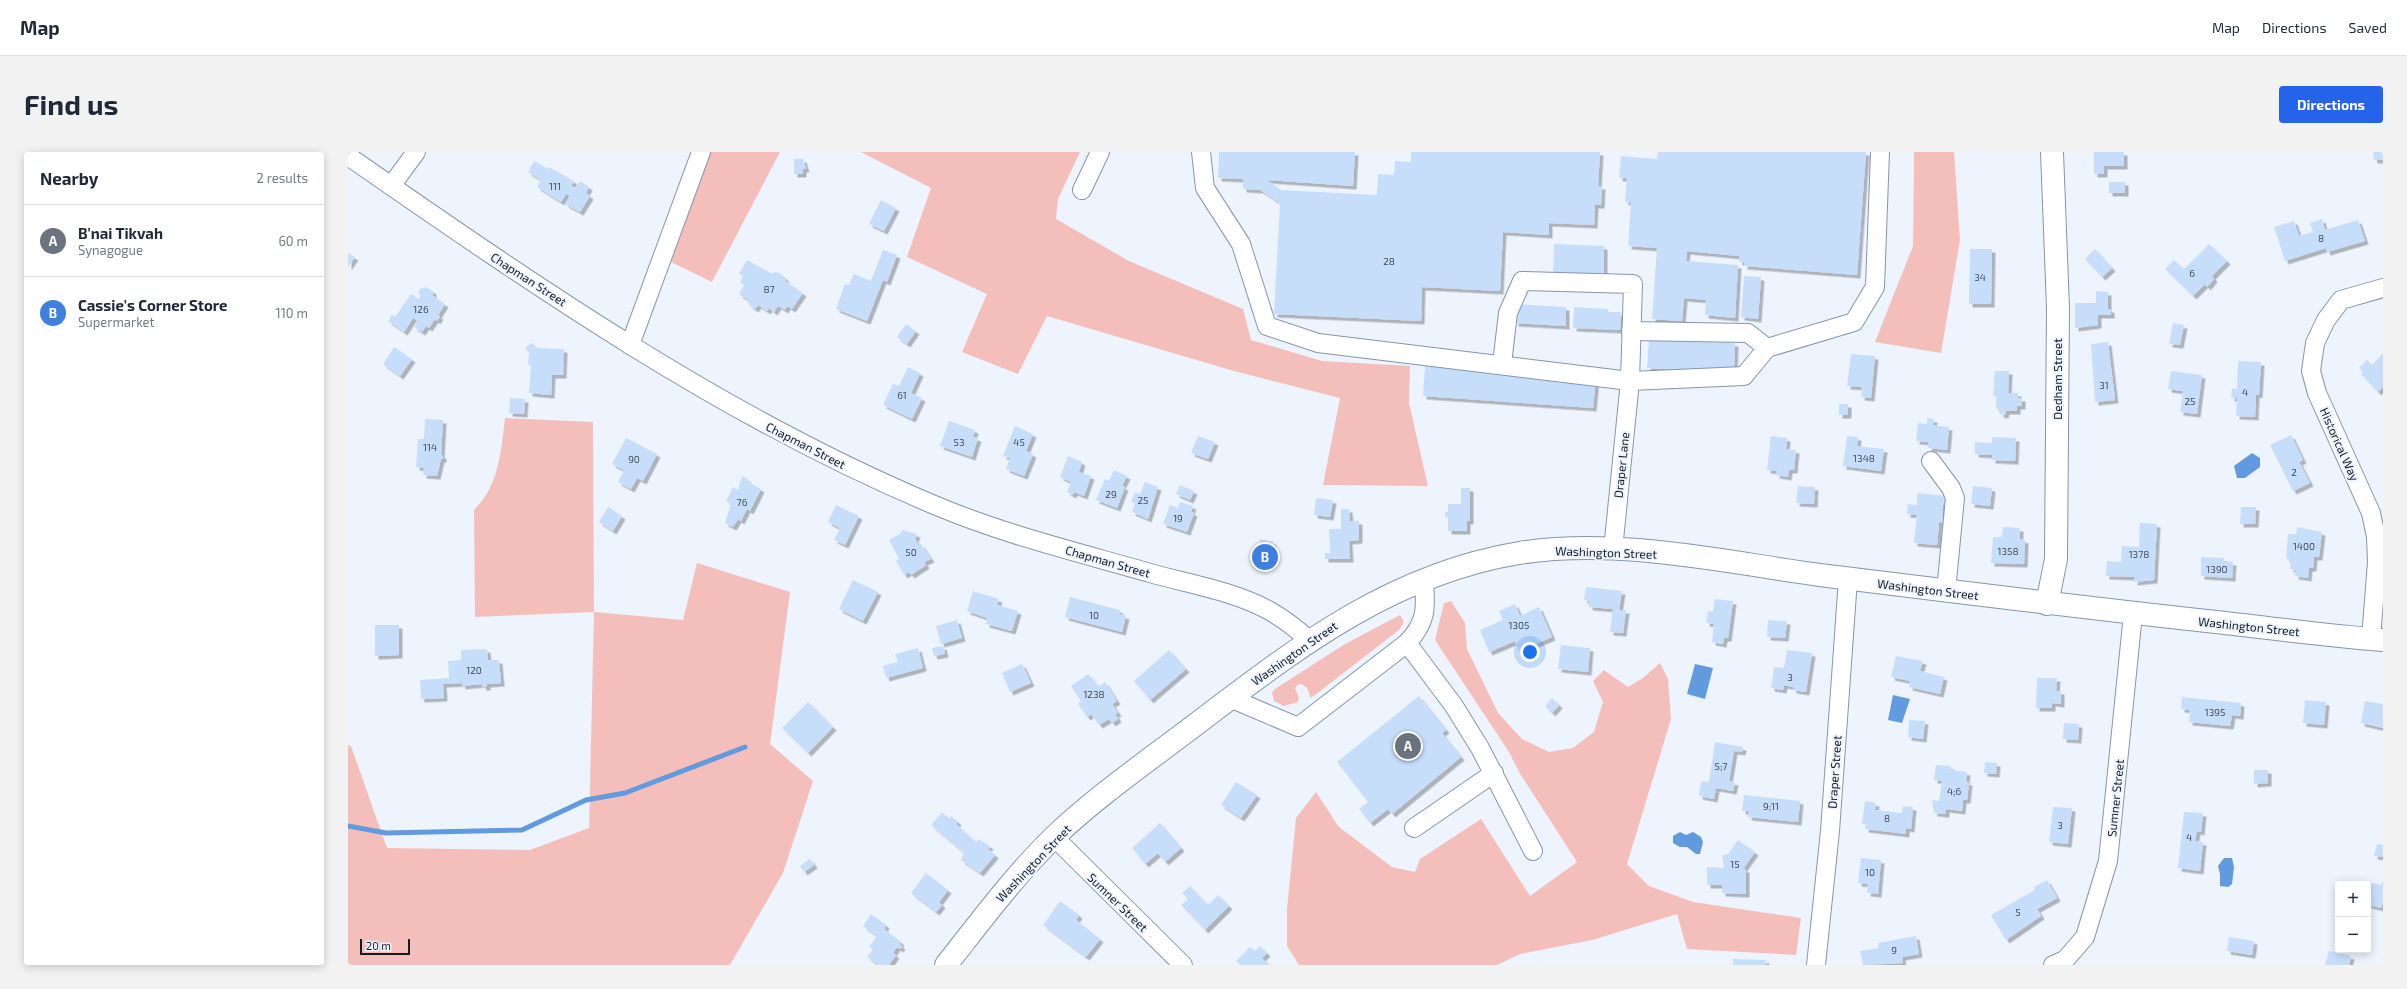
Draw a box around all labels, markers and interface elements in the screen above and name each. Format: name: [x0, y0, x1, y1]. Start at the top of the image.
text: Map: [20, 16, 60, 39]
text: Map: [2212, 19, 2240, 36]
text: Directions: [2262, 19, 2327, 36]
text: Saved: [2349, 19, 2387, 36]
button: Directions: [2279, 86, 2383, 123]
text: Find us: [24, 87, 118, 121]
text: Nearby: [40, 168, 98, 188]
text: 2 results: [256, 170, 308, 186]
house number: 111: [549, 180, 561, 192]
text: B'nai Tikvah: [78, 224, 163, 242]
house number: 8: [2318, 232, 2324, 244]
text: A: [49, 233, 57, 249]
text: 60 m: [278, 233, 308, 249]
text: Synagogue: [78, 242, 143, 258]
street label: Chapman Street: [489, 249, 570, 309]
house number: 28: [1383, 255, 1395, 267]
house number: 6: [2189, 267, 2195, 279]
house number: 34: [1974, 271, 1986, 283]
house number: 87: [763, 283, 775, 295]
text: Cassie's Corner Store: [78, 296, 228, 314]
house number: 126: [413, 303, 429, 315]
text: B: [49, 305, 57, 321]
text: 110 m: [276, 305, 308, 321]
text: Supermarket: [78, 314, 155, 330]
street label: Dedham Street: [2050, 338, 2064, 420]
house number: 31: [2099, 379, 2109, 391]
house number: 4: [2242, 386, 2248, 398]
house number: 61: [897, 389, 907, 401]
house number: 25: [2185, 395, 2195, 407]
street label: Historical Way: [2318, 405, 2363, 483]
street label: Chapman Street: [764, 419, 849, 471]
street label: Draper Lane: [1611, 431, 1631, 499]
house number: 53: [954, 436, 964, 448]
house number: 45: [1013, 436, 1025, 448]
house number: 114: [423, 441, 437, 453]
house number: 1348: [1853, 452, 1875, 464]
house number: 90: [628, 453, 640, 465]
house number: 2: [2291, 466, 2297, 478]
house number: 29: [1105, 488, 1117, 500]
house number: 25: [1138, 494, 1148, 506]
house number: 76: [737, 496, 748, 508]
house number: 19: [1173, 512, 1183, 524]
house number: 1400: [2293, 540, 2315, 552]
street label: Chapman Street: [1064, 542, 1152, 580]
pin: B: [1252, 542, 1278, 572]
street label: Washington Street: [1555, 543, 1658, 561]
house number: 1358: [1998, 545, 2018, 557]
house number: 50: [905, 546, 917, 558]
house number: 1378: [2129, 548, 2149, 560]
house number: 1390: [2206, 563, 2228, 575]
street label: Washington Street: [1877, 576, 1980, 602]
house number: 10: [1089, 609, 1099, 621]
street label: Washington Street: [2198, 614, 2301, 638]
street label: Washington Street: [1248, 618, 1340, 688]
house number: 1305: [1509, 619, 1529, 631]
your location: [1520, 642, 1540, 662]
house number: 120: [466, 664, 482, 676]
house number: 3: [1787, 671, 1793, 683]
house number: 1238: [1083, 688, 1105, 700]
house number: 1395: [2205, 706, 2225, 718]
pin: A: [1395, 731, 1421, 761]
street label: Draper Street: [1824, 734, 1844, 809]
street label: Sumner Street: [2104, 758, 2126, 838]
house number: 5;7: [1715, 760, 1727, 772]
house number: 4;6: [1947, 785, 1961, 797]
house number: 9;11: [1763, 800, 1779, 812]
house number: 8: [1884, 812, 1890, 824]
house number: 3: [2057, 819, 2063, 831]
street label: Washington Street: [993, 821, 1074, 905]
house number: 4: [2186, 831, 2192, 843]
house number: 15: [1730, 858, 1740, 870]
house number: 10: [1865, 866, 1875, 878]
street label: Sumner Street: [1085, 870, 1151, 934]
map controls: [2335, 881, 2371, 953]
button: +: [2335, 881, 2371, 917]
house number: 5: [2015, 906, 2021, 918]
button: −: [2335, 917, 2371, 953]
scale bar: [360, 937, 410, 956]
text: 20 m: [366, 939, 391, 952]
house number: 9: [1891, 944, 1897, 956]

